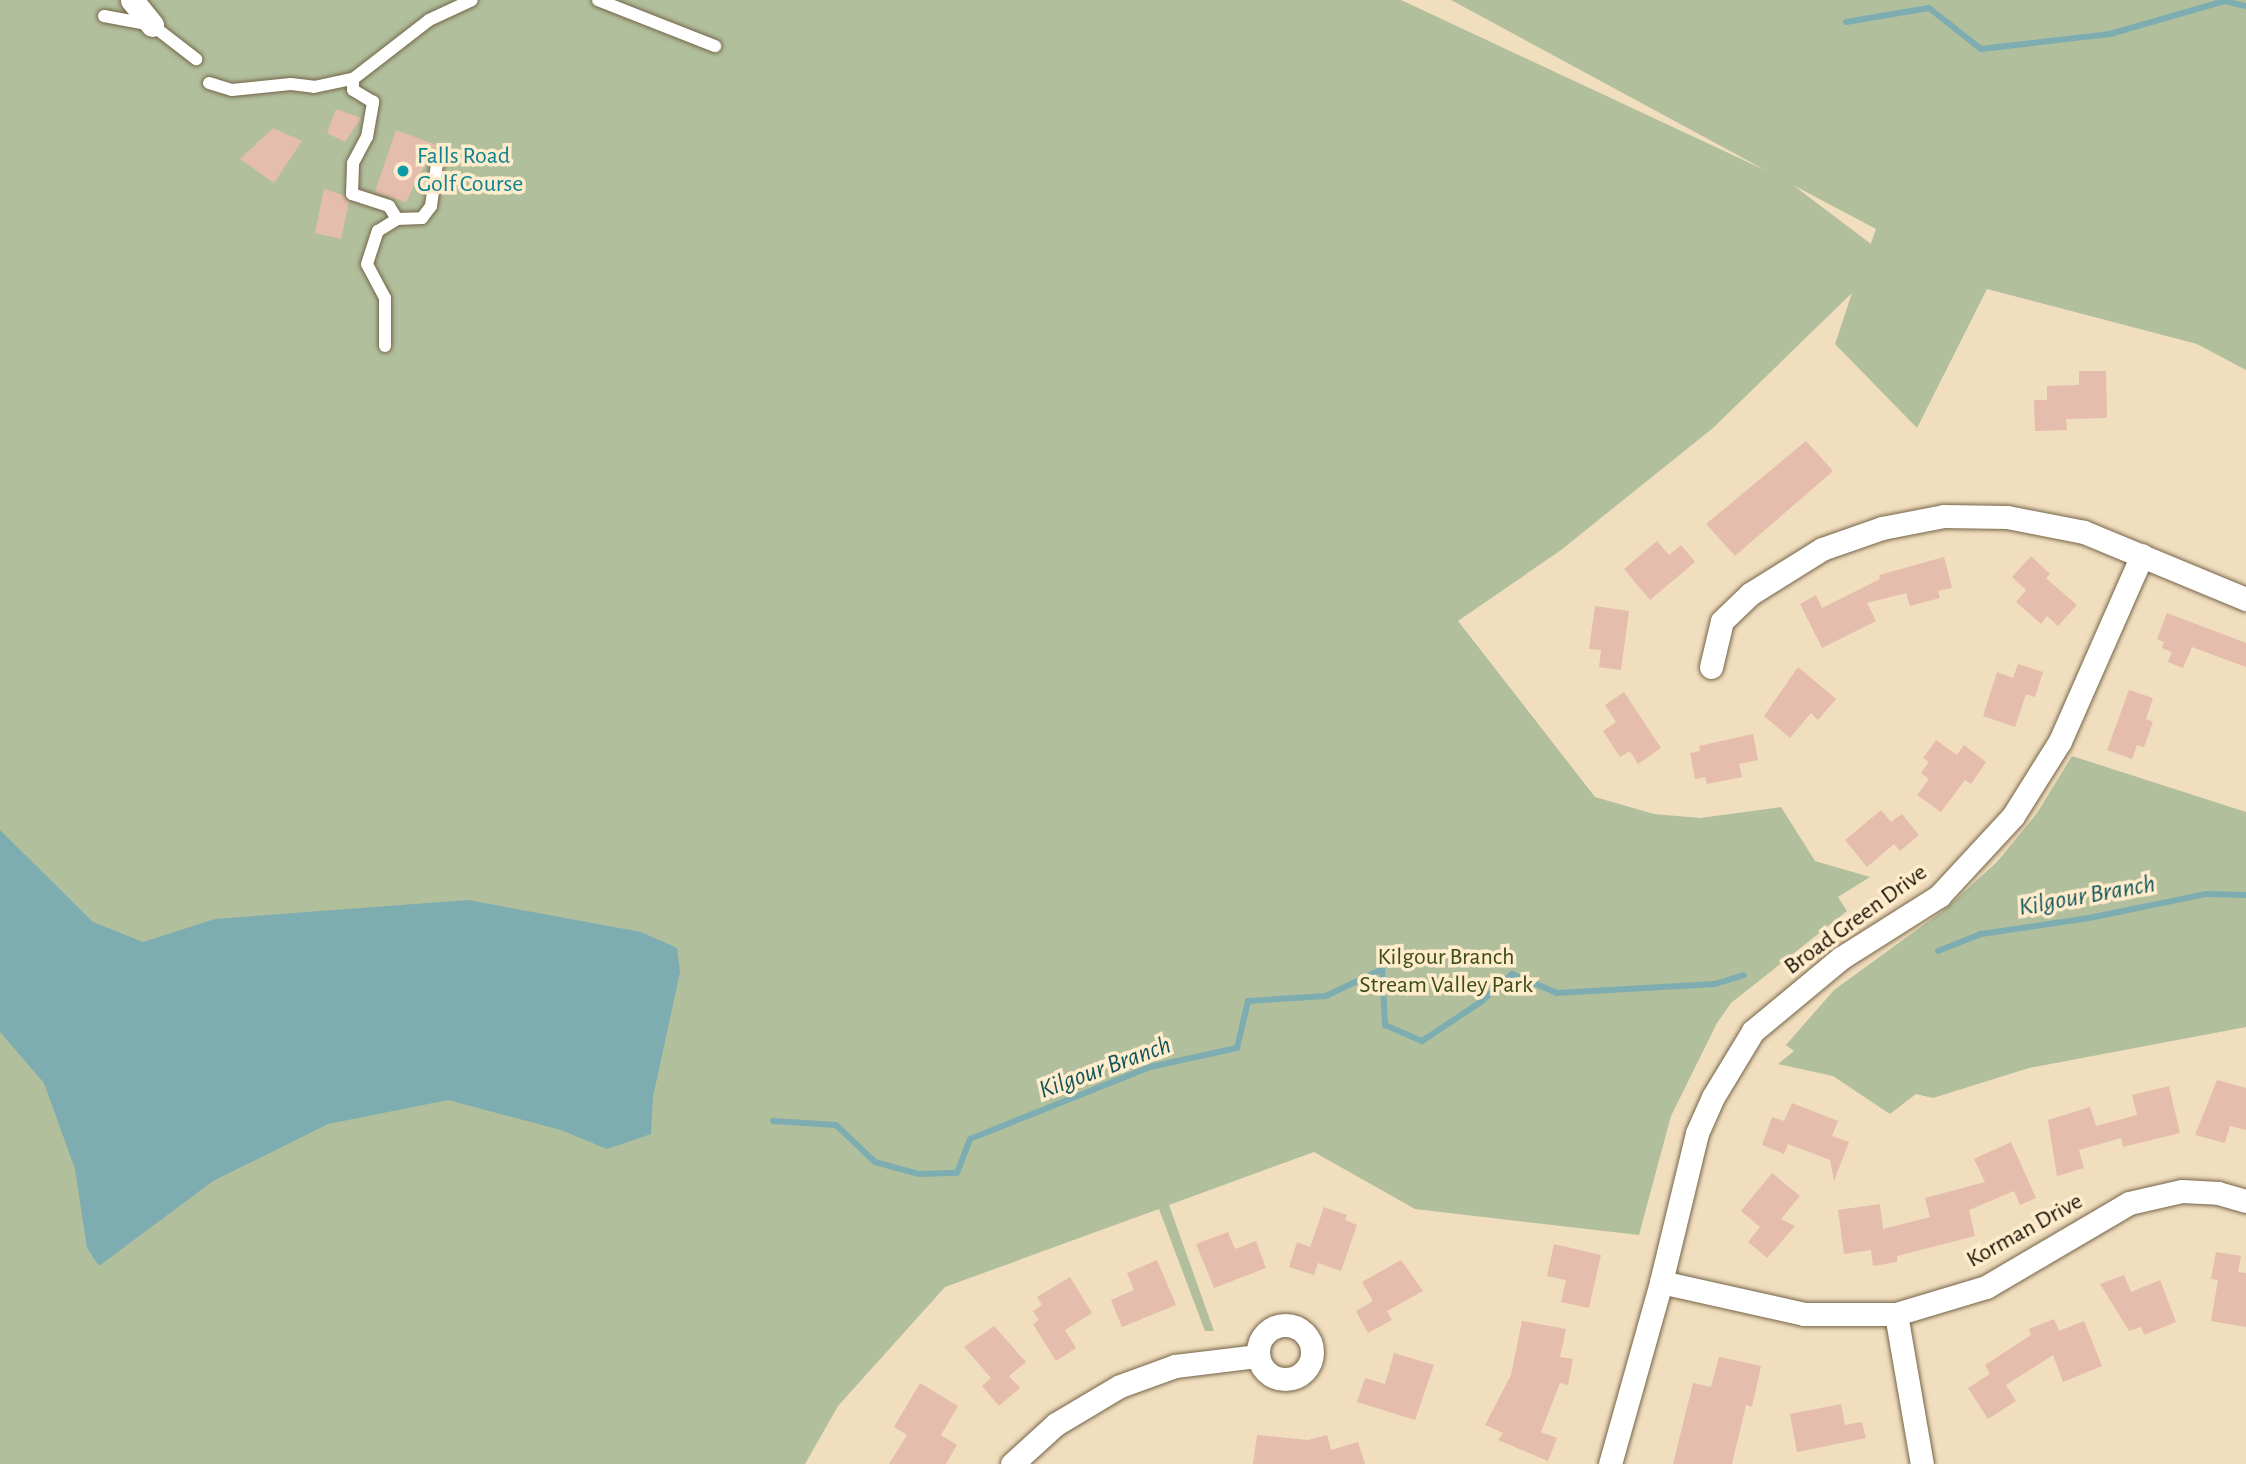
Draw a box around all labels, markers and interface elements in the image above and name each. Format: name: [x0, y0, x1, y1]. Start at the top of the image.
place label: Falls Road Golf Course: [417, 143, 523, 199]
marker: Falls Road Golf Course: [395, 163, 411, 179]
street label: Broad Green Drive: [1779, 858, 1933, 982]
water label: Kilgour Branch: [2016, 869, 2158, 923]
park label: Kilgour Branch Stream Valley Park: [1359, 944, 1533, 1000]
water label: Kilgour Branch: [1035, 1030, 1175, 1106]
street label: Korman Drive: [1962, 1187, 2088, 1275]

